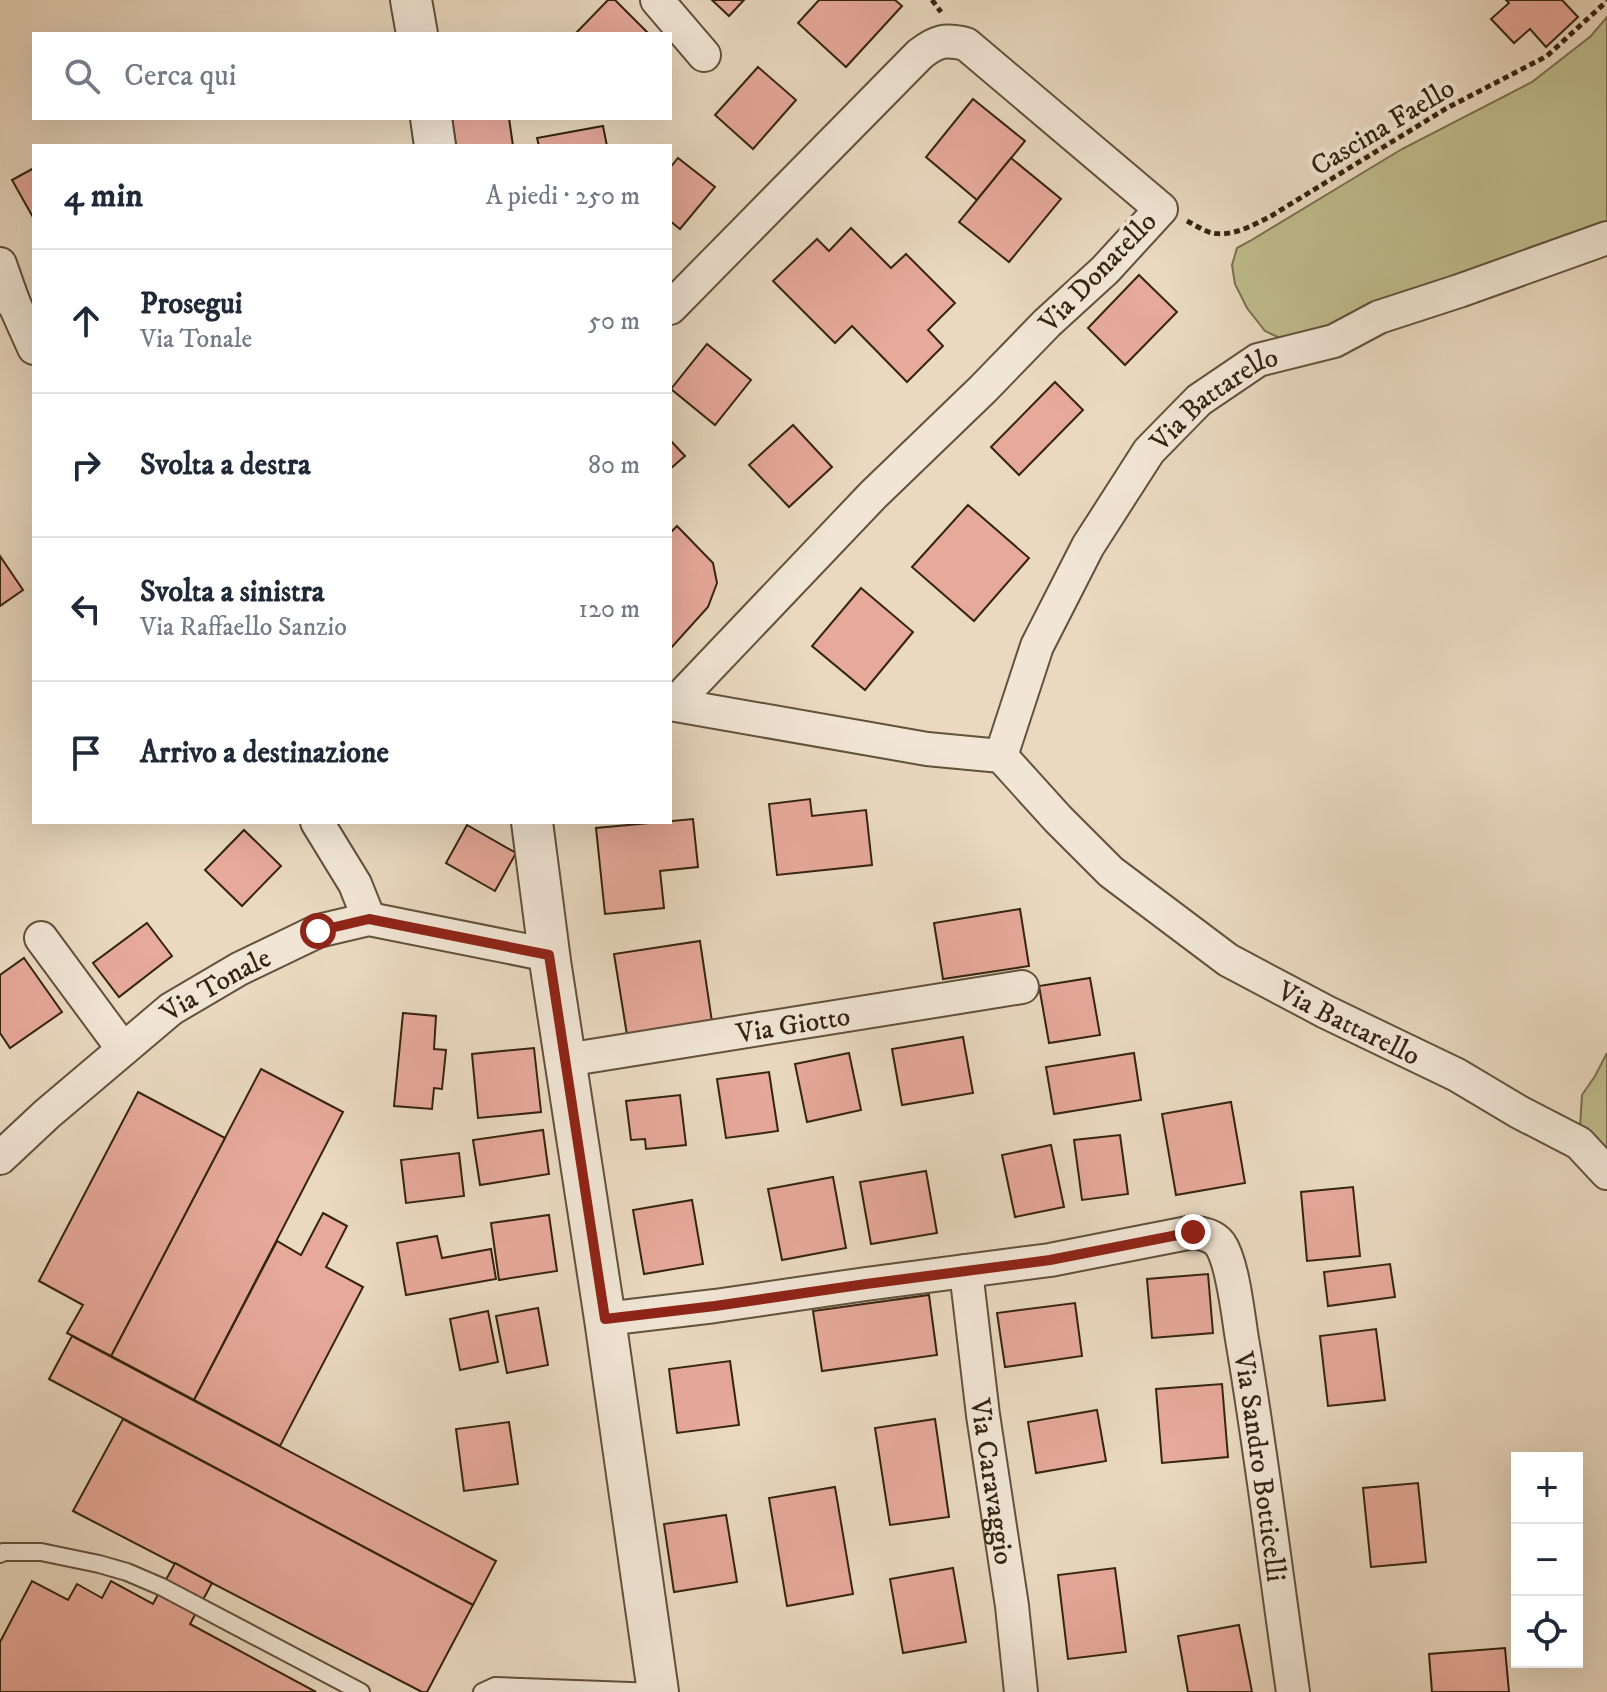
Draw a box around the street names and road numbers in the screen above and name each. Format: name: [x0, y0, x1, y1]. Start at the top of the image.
street label: Cascina Faello: [1304, 71, 1461, 184]
street label: Via Donatello: [1031, 204, 1164, 341]
street label: Via Battarello: [1142, 340, 1282, 459]
street label: Via Tonale: [153, 940, 277, 1030]
street label: Via Battarello: [1270, 973, 1426, 1074]
street label: Via Giotto: [733, 999, 853, 1052]
street label: Via Sandro Botticelli: [1225, 1348, 1294, 1584]
street label: Via Caravaggio: [962, 1395, 1021, 1567]

